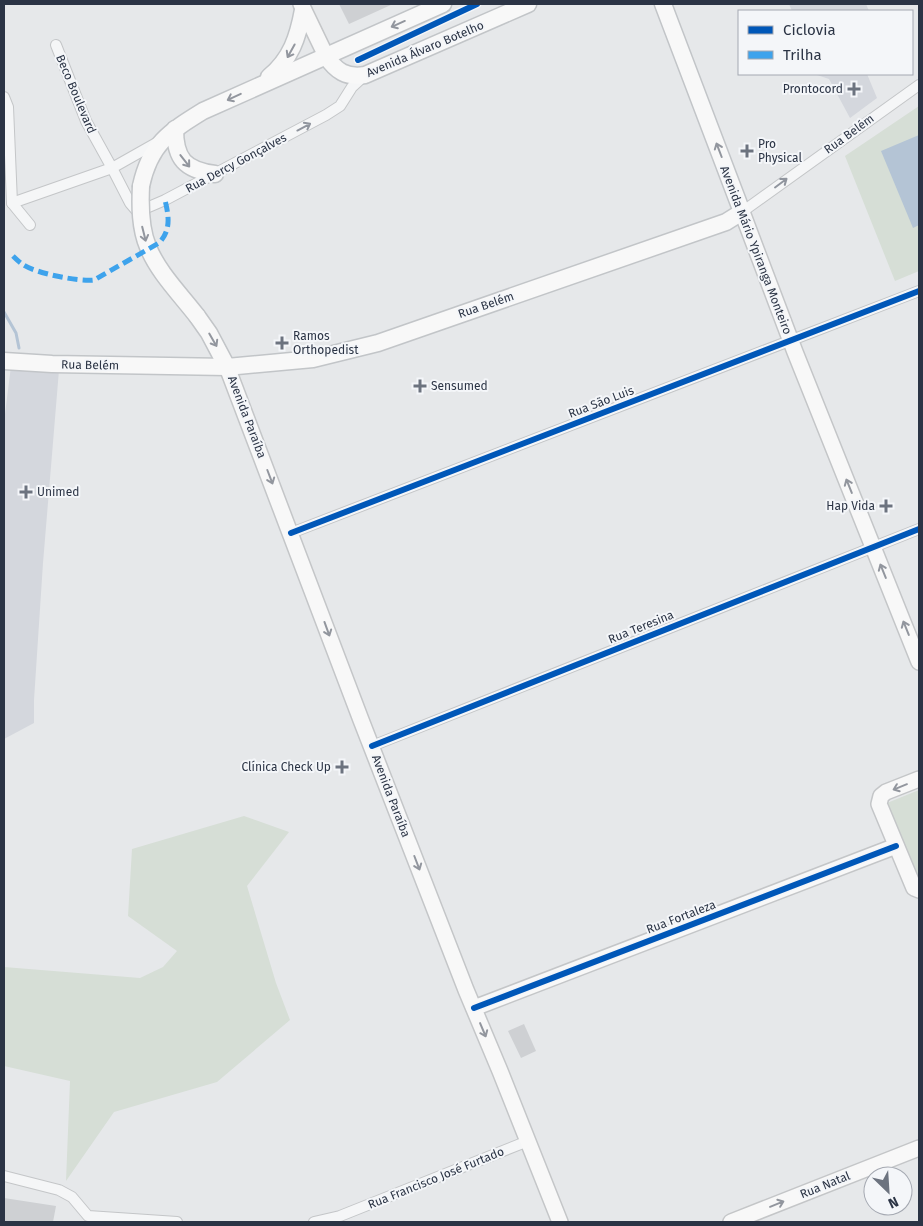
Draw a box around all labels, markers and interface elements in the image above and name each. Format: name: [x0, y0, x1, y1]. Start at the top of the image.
legend: [738, 10, 913, 75]
street label: Avenida Álvaro Botelho: [364, 17, 486, 80]
one-way arrow: [391, 19, 406, 29]
text: Ciclovia: [783, 21, 836, 39]
one-way arrow: [286, 43, 295, 58]
text: Trilha: [783, 46, 822, 64]
street label: Beco Boulevard: [53, 52, 99, 136]
place label: Prontocord: [783, 82, 843, 96]
marker: Prontocord: [847, 82, 861, 96]
one-way arrow: [227, 92, 242, 102]
street label: Rua Belém: [821, 111, 877, 157]
one-way arrow: [296, 122, 311, 131]
street label: Rua Dercy Gonçalves: [183, 130, 289, 196]
place label: Pro Physical: [758, 137, 803, 165]
one-way arrow: [714, 143, 723, 159]
marker: Pro Physical: [740, 144, 754, 158]
one-way arrow: [179, 154, 190, 167]
street label: Avenida Mário Ypiranga Monteiro: [717, 164, 795, 336]
one-way arrow: [774, 178, 787, 189]
one-way arrow: [140, 225, 150, 241]
street label: Rua Belém: [456, 289, 516, 321]
place label: Ramos Orthopedist: [293, 329, 359, 357]
one-way arrow: [209, 333, 219, 347]
marker: Ramos Orthopedist: [275, 336, 289, 350]
street label: Rua Belém: [61, 357, 119, 373]
street label: Avenida Paraíba: [225, 374, 269, 460]
marker: Sensumed: [413, 379, 427, 393]
place label: Sensumed: [431, 379, 488, 393]
street label: Rua São Luis: [566, 383, 636, 421]
one-way arrow: [266, 469, 275, 485]
one-way arrow: [843, 479, 853, 494]
marker: Unimed: [19, 485, 33, 499]
place label: Unimed: [37, 485, 79, 499]
place label: Hap Vida: [826, 499, 875, 513]
marker: Hap Vida: [879, 499, 893, 513]
one-way arrow: [878, 564, 887, 579]
street label: Rua Teresina: [606, 608, 676, 646]
one-way arrow: [323, 621, 332, 637]
one-way arrow: [901, 621, 910, 636]
street label: Avenida Paraíba: [369, 753, 413, 839]
place label: Clínica Check Up: [241, 760, 331, 774]
marker: Clínica Check Up: [335, 760, 349, 774]
one-way arrow: [893, 782, 908, 792]
one-way arrow: [413, 855, 422, 870]
street label: Rua Fortaleza: [644, 897, 718, 937]
one-way arrow: [479, 1022, 489, 1037]
street label: Rua Francisco José Furtado: [366, 1144, 506, 1212]
north arrow: [863, 1166, 913, 1216]
street label: Rua Natal: [798, 1168, 853, 1201]
text: N: [885, 1193, 901, 1212]
one-way arrow: [768, 1199, 784, 1208]

